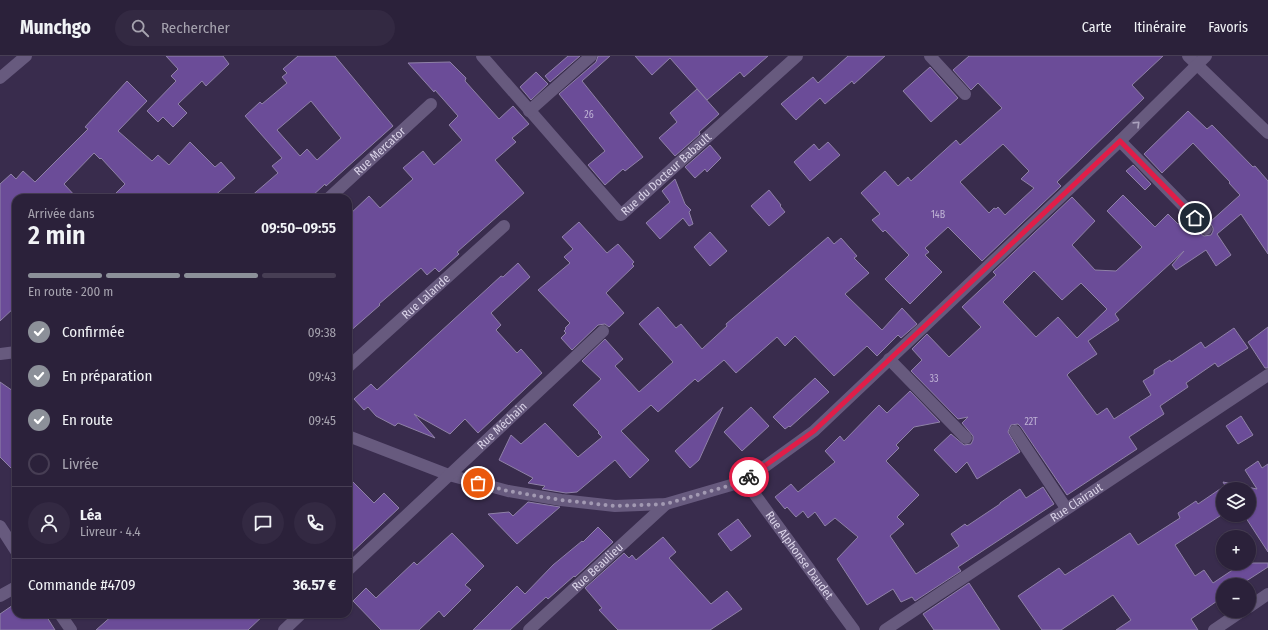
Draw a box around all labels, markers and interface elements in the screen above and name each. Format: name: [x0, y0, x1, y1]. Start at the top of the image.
search box: [115, 10, 395, 46]
text: Munchgo: [20, 16, 91, 39]
icon: search: [129, 17, 151, 39]
text: Rechercher: [161, 19, 230, 37]
text: Carte: [1082, 19, 1112, 36]
text: Itinéraire: [1134, 19, 1186, 36]
text: Favoris: [1208, 19, 1248, 36]
house number: 26: [584, 109, 594, 121]
one-way arrow: [1132, 121, 1140, 129]
street label: Rue Mercator: [351, 123, 409, 178]
street label: Rue du Docteur Babault: [618, 130, 714, 219]
pin: [1178, 201, 1212, 235]
text: Arrivée dans: [28, 206, 95, 221]
icon: home: [1184, 207, 1206, 229]
house number: 14B: [931, 209, 946, 221]
text: 09:50–09:55: [261, 219, 336, 237]
text: 2 min: [28, 220, 86, 251]
street label: Rue Lalande: [399, 271, 453, 322]
text: En route · 200 m: [28, 284, 113, 299]
icon: check: [28, 321, 50, 343]
text: Confirmée: [62, 323, 125, 341]
text: 09:38: [308, 325, 336, 340]
icon: check: [28, 365, 50, 387]
text: En préparation: [62, 367, 152, 385]
text: 09:43: [308, 369, 336, 384]
house number: 33: [929, 373, 939, 385]
street label: Rue Méchain: [474, 399, 530, 452]
icon: check: [28, 409, 50, 431]
text: En route: [62, 411, 113, 429]
text: 09:45: [308, 413, 336, 428]
house number: 22T: [1024, 416, 1038, 428]
text: Livrée: [62, 455, 99, 473]
courier: [729, 457, 769, 497]
pin: [461, 466, 495, 500]
icon: bike: [738, 466, 760, 488]
icon: bag: [467, 472, 489, 494]
street label: Rue Clairaut: [1048, 480, 1105, 525]
map controls: [1216, 482, 1256, 618]
button: layers: [1216, 482, 1256, 522]
button: person: [28, 502, 70, 544]
button: chat: [242, 502, 284, 544]
button: phone: [294, 502, 336, 544]
text: Léa: [80, 506, 102, 524]
street label: Rue Alphonse Daudet: [762, 508, 836, 602]
text: Livreur · 4.4: [80, 524, 141, 539]
button: +: [1216, 530, 1256, 570]
street label: Rue Beaulieu: [569, 540, 626, 594]
text: Commande #4709: [28, 576, 135, 594]
text: 36.57 €: [293, 576, 336, 594]
button: −: [1216, 578, 1256, 618]

